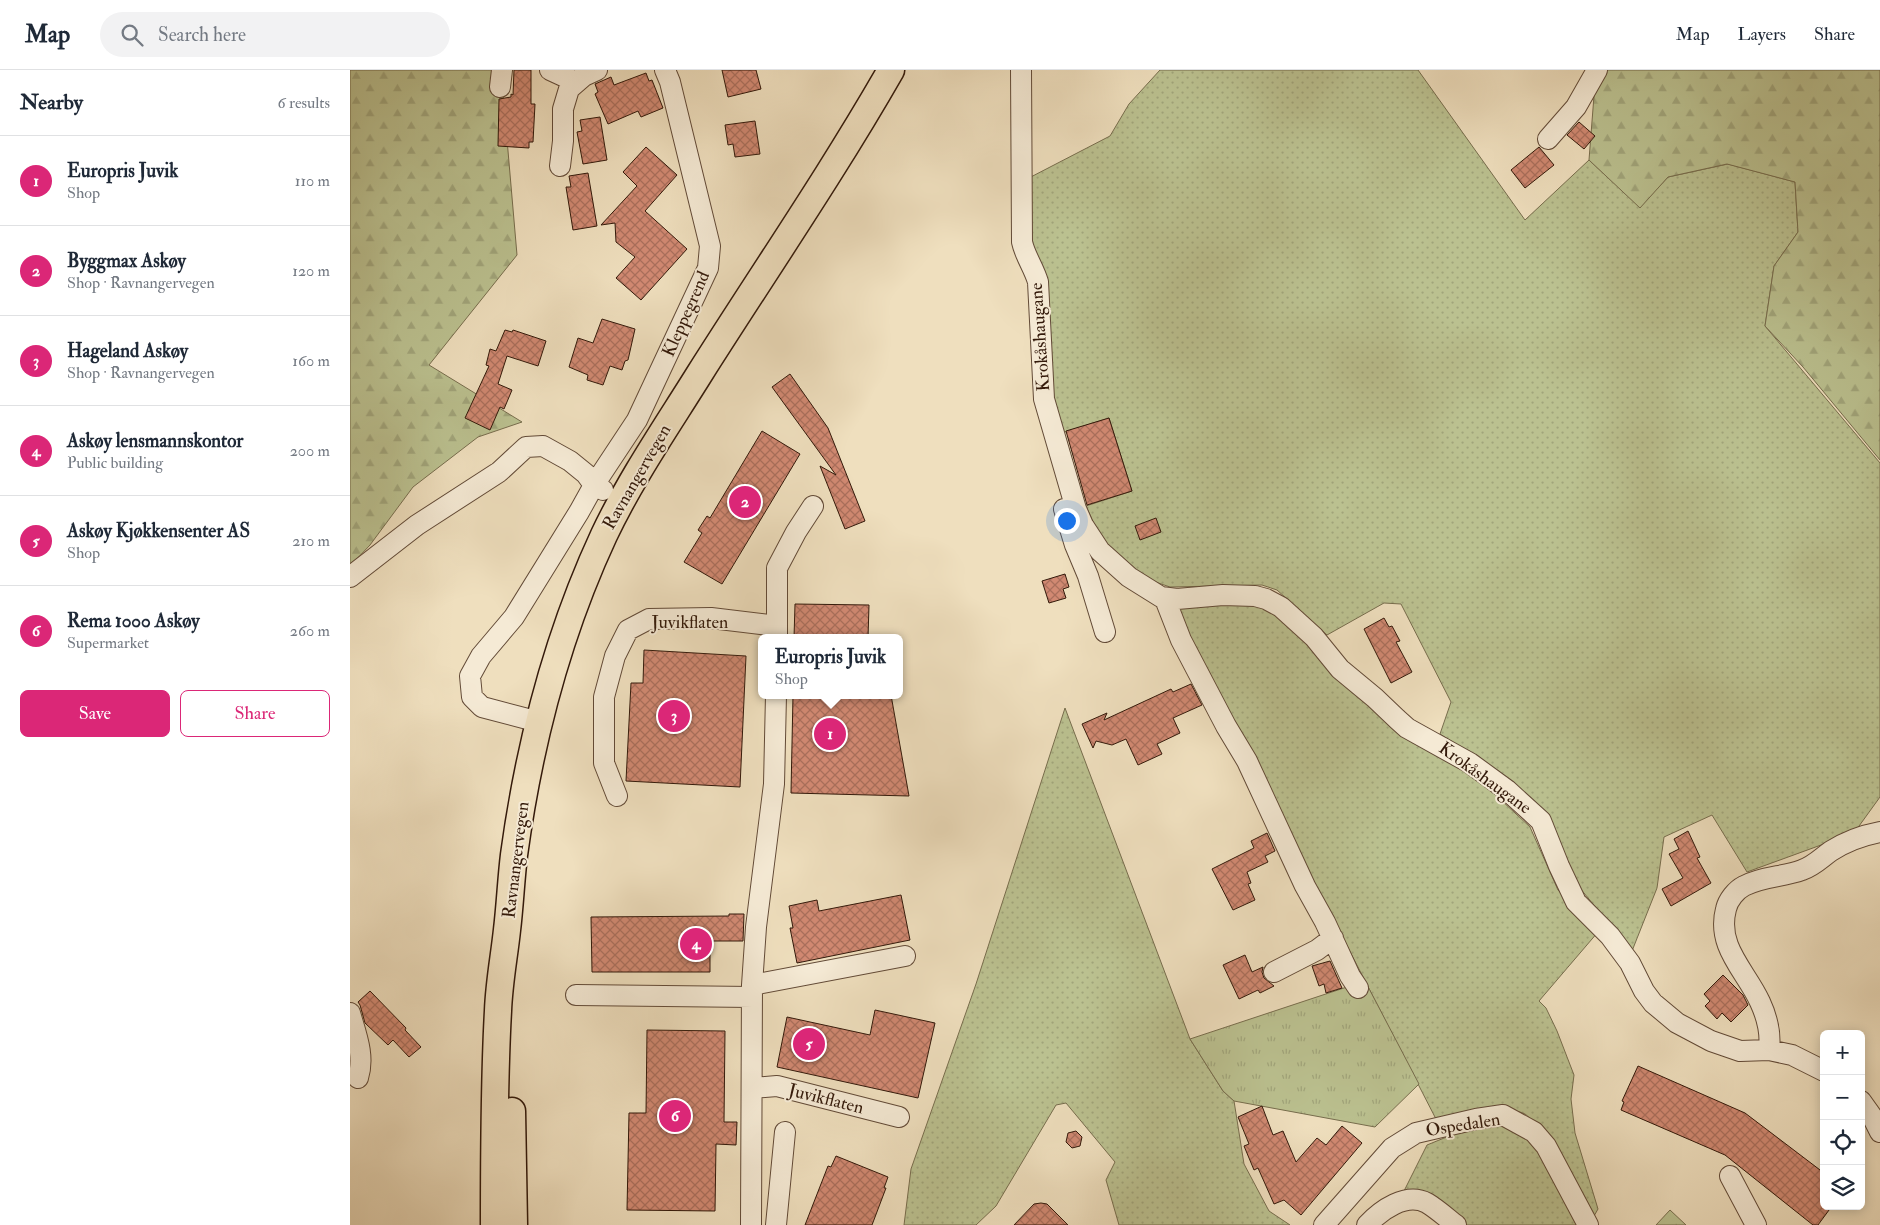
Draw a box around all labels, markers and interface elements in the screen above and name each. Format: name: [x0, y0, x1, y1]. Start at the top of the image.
search box: [100, 12, 450, 57]
text: Map: [25, 19, 70, 50]
icon: search: [118, 21, 146, 49]
text: Search here: [158, 23, 246, 47]
text: Map: [1676, 23, 1710, 46]
text: Layers: [1738, 23, 1786, 46]
text: Share: [1814, 23, 1855, 46]
text: Nearby: [20, 89, 83, 116]
text: 6 results: [278, 93, 330, 113]
text: Europris Juvik: [67, 159, 178, 183]
text: 1: [33, 171, 39, 191]
text: 110 m: [295, 171, 330, 191]
text: Shop: [67, 183, 100, 203]
text: Byggmax Askøy: [67, 249, 186, 273]
text: 2: [32, 261, 40, 281]
text: 120 m: [292, 261, 330, 281]
street label: Kleppegrend: [657, 267, 715, 360]
text: Shop · Ravnangervegen: [67, 273, 215, 293]
street label: Krokåshaugane: [1025, 281, 1055, 392]
text: Hageland Askøy: [67, 339, 188, 363]
text: 3: [33, 351, 39, 371]
text: 160 m: [292, 351, 330, 371]
text: Shop · Ravnangervegen: [67, 363, 215, 383]
street label: Ravnangervegen: [598, 420, 676, 534]
text: Askøy lensmannskontor: [67, 429, 243, 453]
text: 4: [32, 441, 40, 461]
text: 200 m: [290, 441, 330, 461]
text: Public building: [67, 453, 163, 473]
pin: 2: [729, 483, 761, 521]
your location: [1054, 508, 1080, 534]
text: Askøy Kjøkkensenter AS: [67, 519, 250, 543]
text: 5: [32, 531, 40, 551]
text: 210 m: [292, 531, 330, 551]
text: Shop: [67, 543, 100, 563]
text: Rema 1000 Askøy: [67, 609, 200, 633]
street label: Juvikflaten: [651, 611, 728, 634]
text: 6: [32, 621, 40, 641]
text: 260 m: [290, 621, 330, 641]
text: Supermarket: [67, 633, 149, 653]
popup: [758, 634, 903, 699]
text: Europris Juvik: [775, 645, 886, 669]
text: Shop: [775, 669, 808, 689]
button: Save: [20, 690, 170, 737]
button: Share: [180, 690, 330, 737]
pin: 3: [658, 697, 690, 735]
pin: 1: [814, 715, 846, 753]
street label: Krokåshaugane: [1434, 737, 1536, 820]
street label: Ravnangervegen: [497, 800, 535, 920]
pin: 4: [680, 925, 712, 963]
pin: 5: [793, 1025, 825, 1063]
map controls: [1820, 1030, 1865, 1210]
button: +: [1820, 1030, 1865, 1075]
button: −: [1820, 1075, 1865, 1120]
street label: Juvikflaten: [785, 1078, 866, 1119]
pin: 6: [659, 1097, 691, 1135]
street label: Ospedalen: [1424, 1108, 1502, 1142]
button: locate: [1820, 1120, 1865, 1165]
button: layers: [1820, 1165, 1865, 1210]

